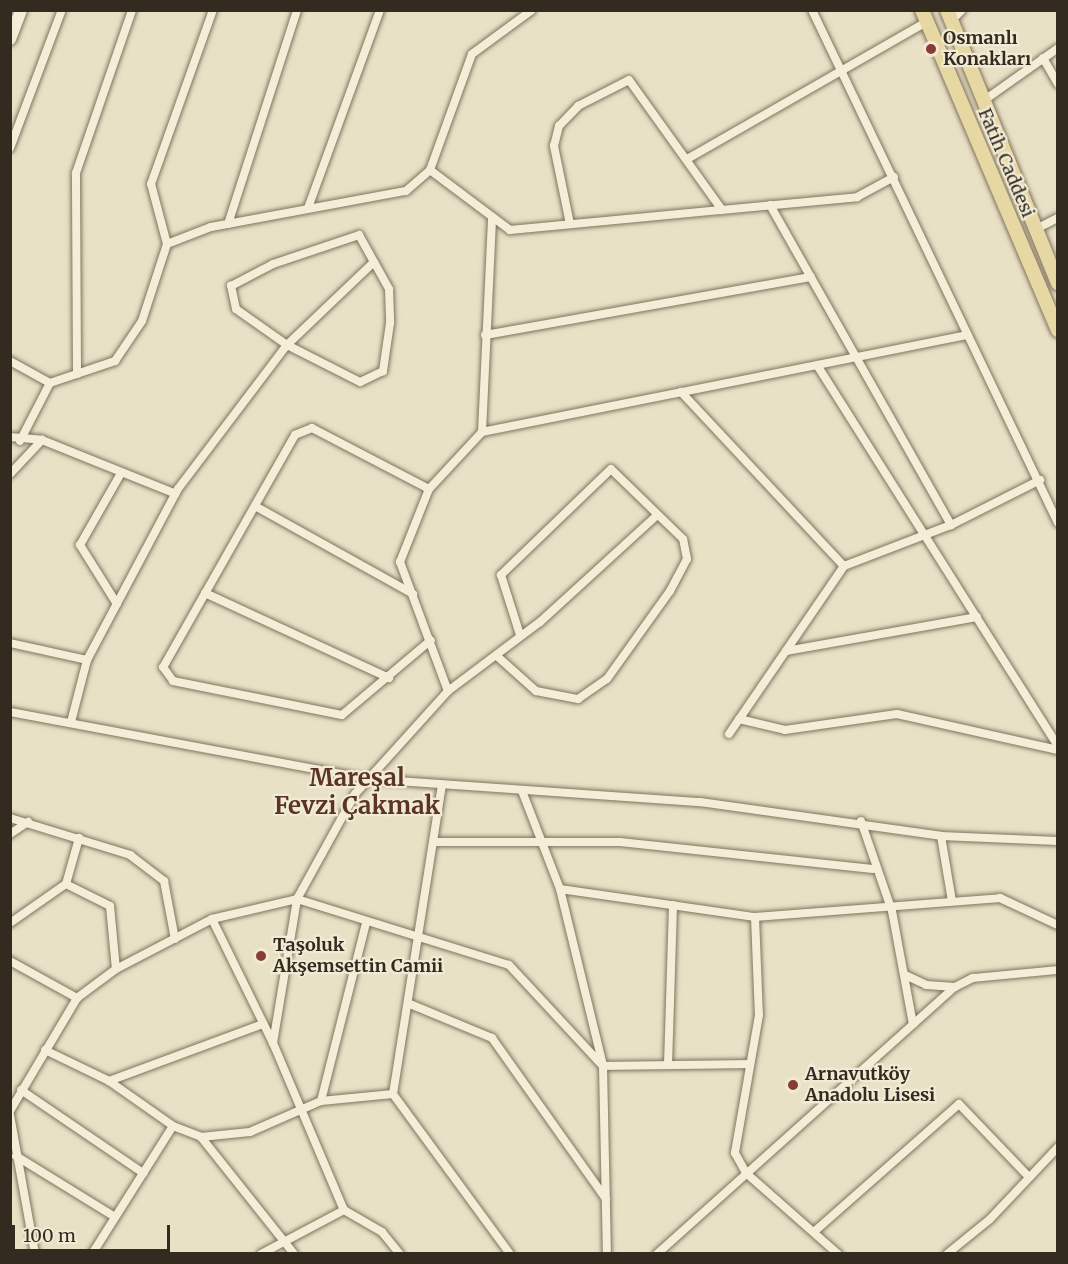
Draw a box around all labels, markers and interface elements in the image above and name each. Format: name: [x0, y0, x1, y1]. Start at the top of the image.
place label: Osmanlı Konakları: [943, 28, 1031, 70]
marker: Osmanlı Konakları: [924, 42, 938, 56]
street label: Fatih Caddesi: [973, 105, 1039, 221]
district label: Mareşal Fevzi Çakmak: [274, 764, 440, 820]
place label: Taşoluk Akşemsettin Camii: [273, 935, 443, 978]
marker: Taşoluk Akşemsettin Camii: [254, 949, 268, 963]
place label: Arnavutköy Anadolu Lisesi: [805, 1064, 935, 1106]
marker: Arnavutköy Anadolu Lisesi: [786, 1078, 800, 1092]
scale bar: [15, 1213, 172, 1251]
text: 100 m: [23, 1224, 76, 1247]

